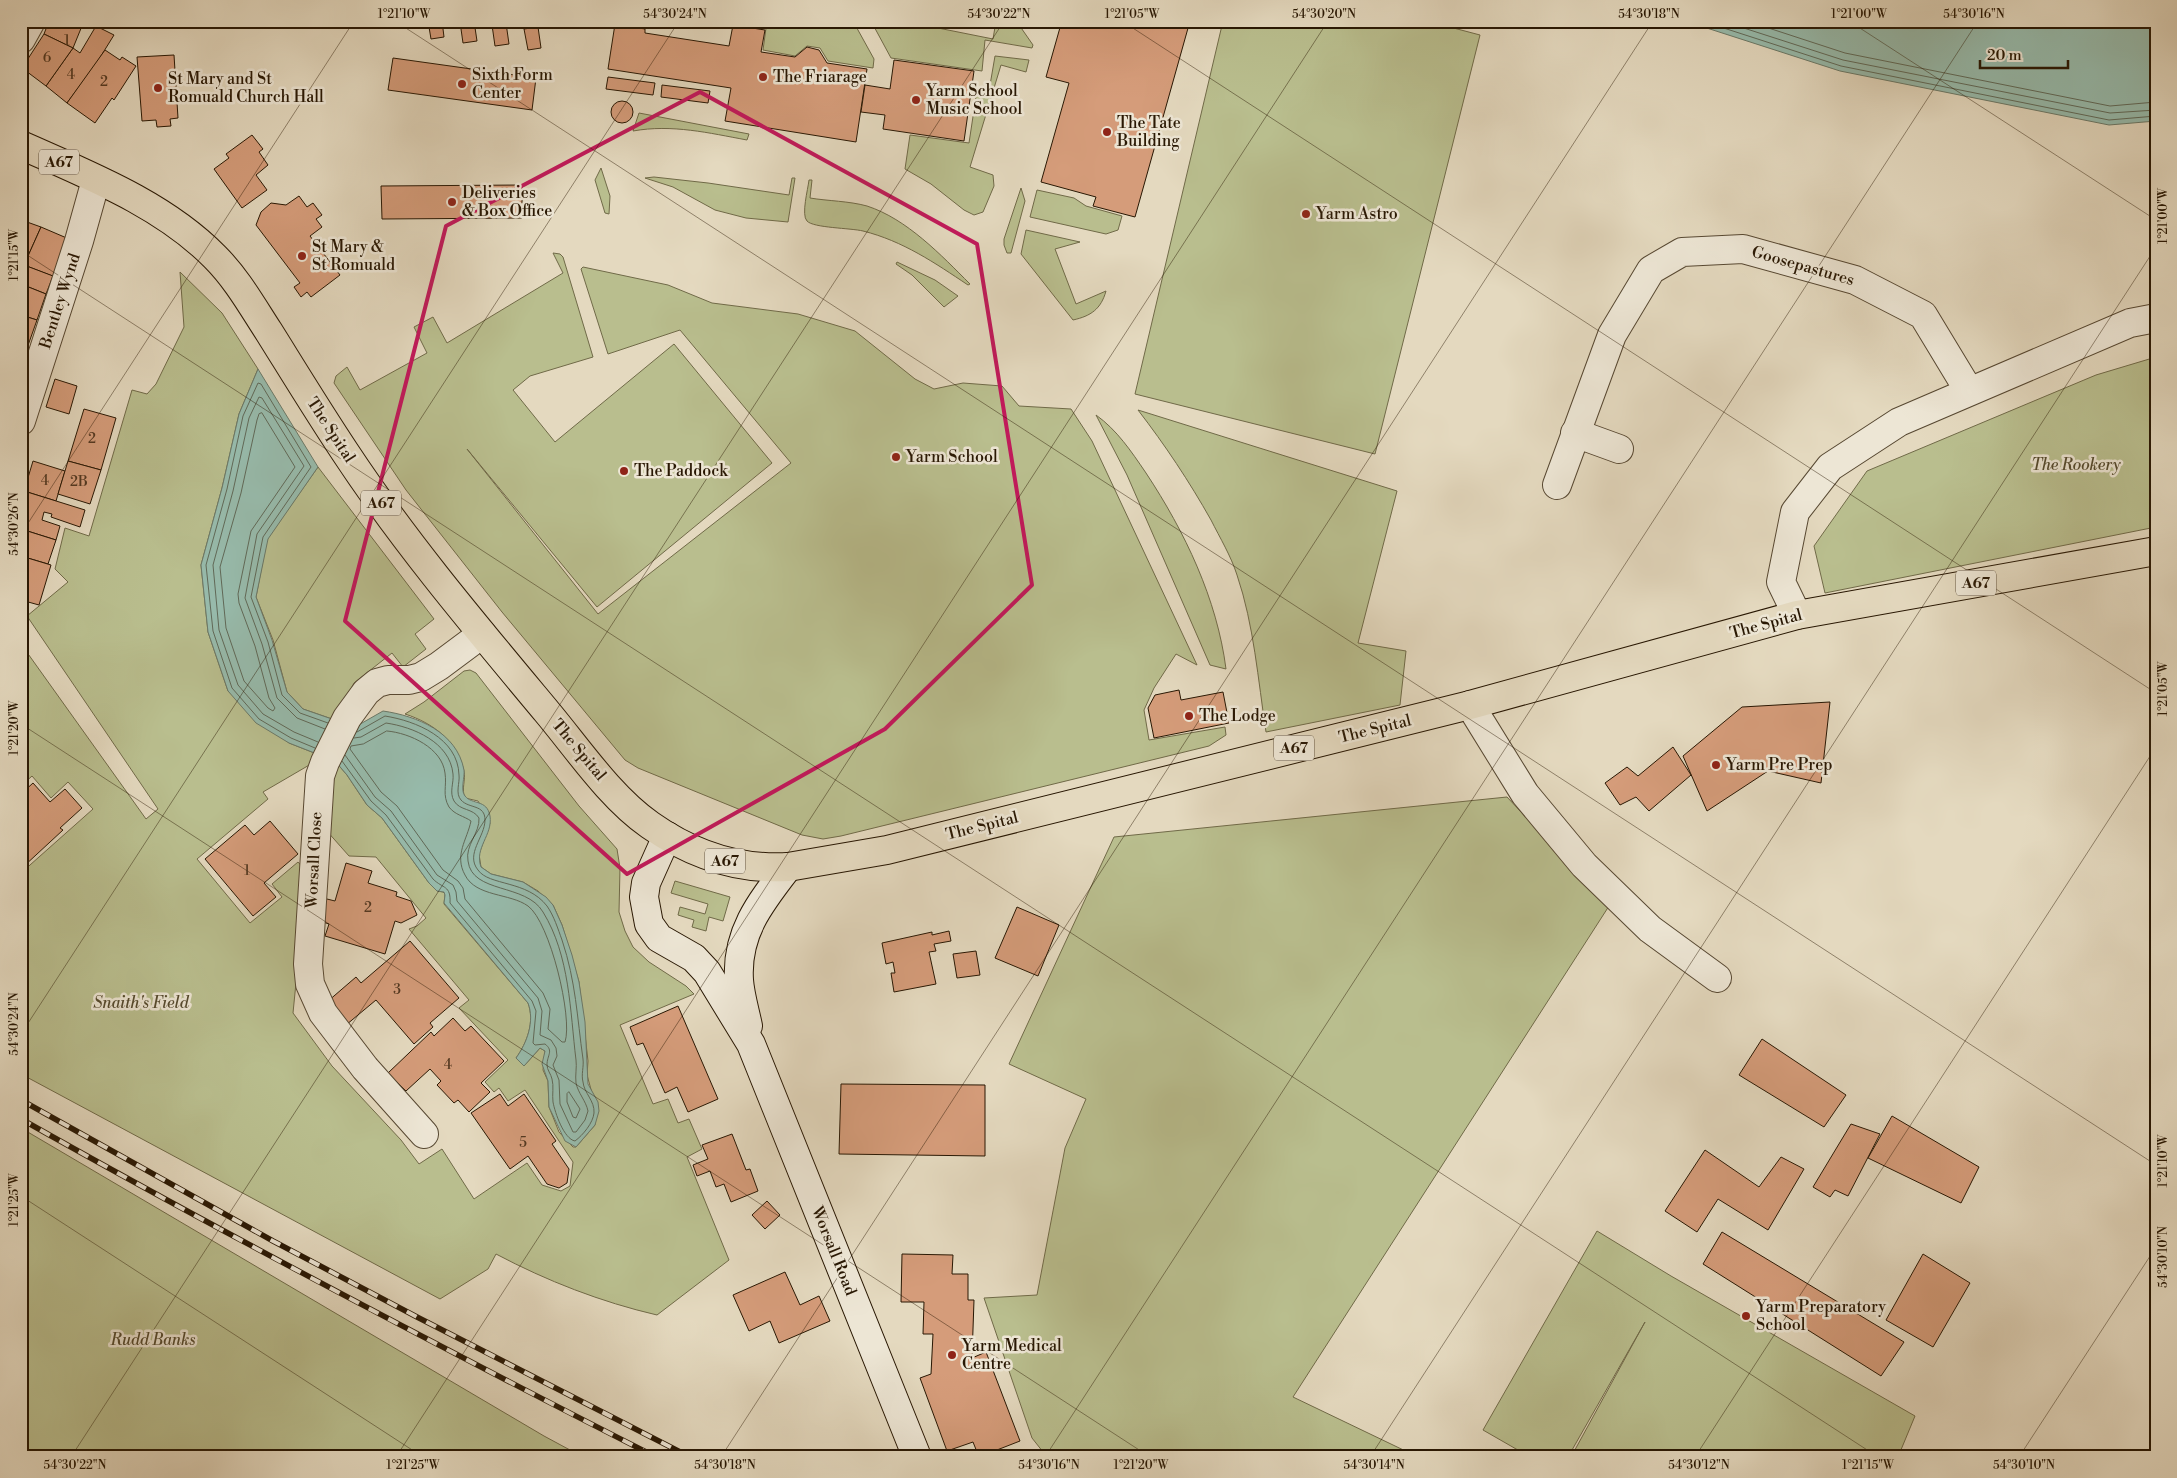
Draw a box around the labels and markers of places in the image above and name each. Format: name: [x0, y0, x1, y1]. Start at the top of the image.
place label: Sixth Form Center: [472, 65, 553, 103]
place label: The Friarage: [773, 67, 867, 87]
place label: St Mary and St Romuald Church Hall: [168, 69, 324, 107]
marker: The Friarage: [757, 71, 769, 83]
marker: Sixth Form Center: [456, 78, 468, 90]
place label: Yarm School Music School: [925, 81, 1023, 119]
marker: St Mary and St Romuald Church Hall: [152, 82, 164, 94]
marker: Yarm School Music School: [910, 94, 922, 106]
place label: The Tate Building: [1116, 113, 1181, 151]
marker: The Tate Building: [1101, 126, 1113, 138]
place label: Deliveries & Box Office: [462, 183, 552, 221]
marker: Deliveries & Box Office: [446, 196, 458, 208]
place label: Yarm Astro: [1315, 204, 1398, 224]
marker: Yarm Astro: [1300, 208, 1312, 220]
place label: St Mary & St Romuald: [312, 237, 395, 275]
marker: St Mary & St Romuald: [296, 250, 308, 262]
place label: Yarm School: [905, 447, 998, 467]
marker: Yarm School: [890, 451, 902, 463]
place label: The Paddock: [634, 461, 729, 481]
marker: The Paddock: [618, 465, 630, 477]
place label: The Lodge: [1199, 706, 1276, 726]
marker: The Lodge: [1183, 710, 1195, 722]
place label: Yarm Pre Prep: [1725, 755, 1832, 775]
marker: Yarm Pre Prep: [1710, 759, 1722, 771]
place label: Yarm Preparatory School: [1755, 1297, 1886, 1335]
marker: Yarm Preparatory School: [1740, 1310, 1752, 1322]
place label: Yarm Medical Centre: [961, 1336, 1062, 1374]
marker: Yarm Medical Centre: [946, 1349, 958, 1361]

